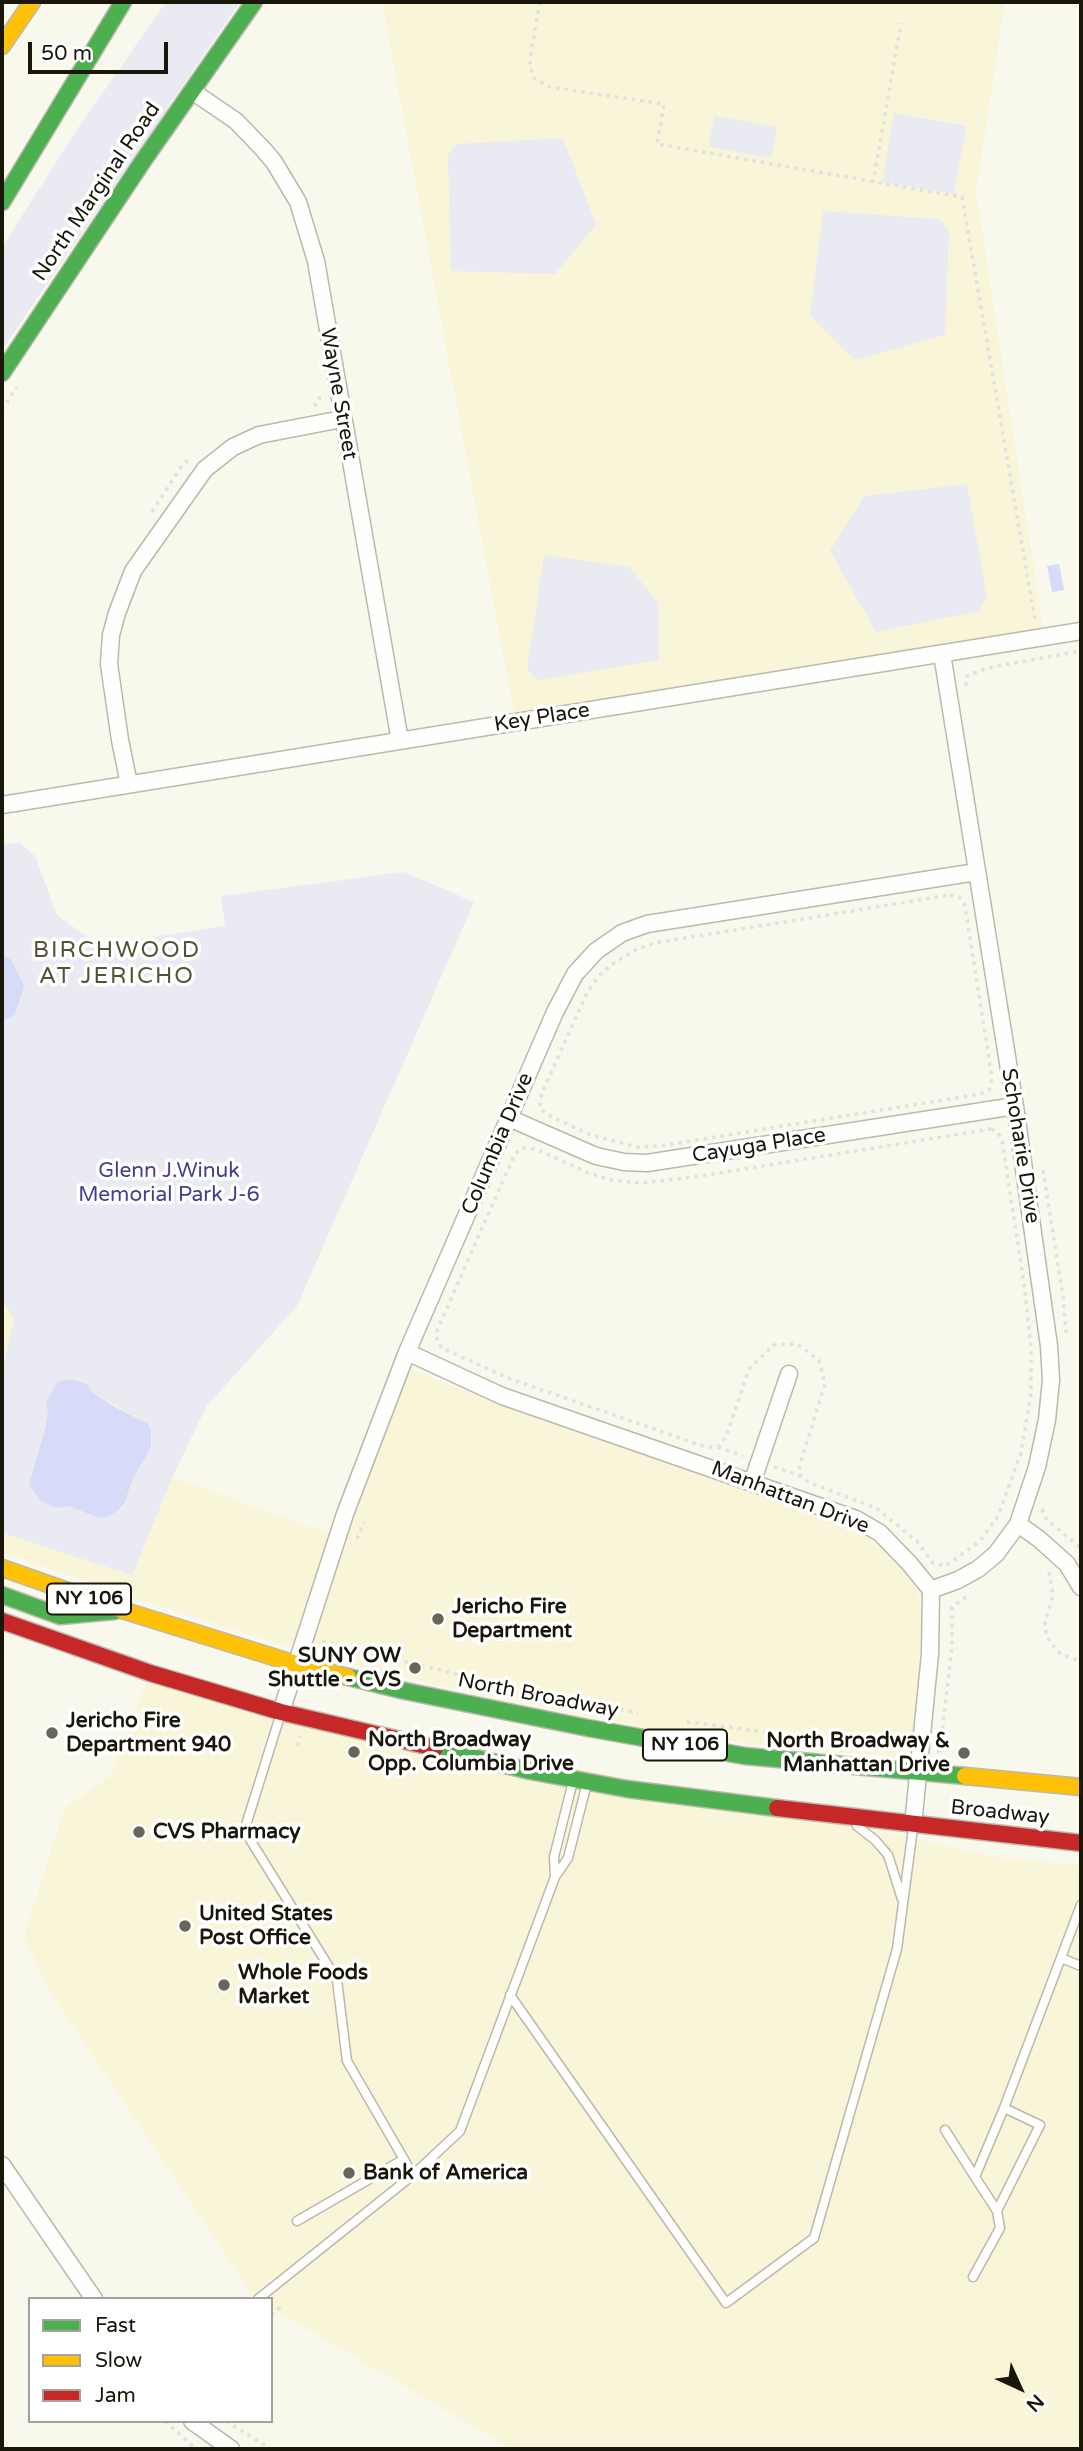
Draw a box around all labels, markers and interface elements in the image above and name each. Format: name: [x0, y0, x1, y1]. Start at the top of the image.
scale bar: [32, 28, 172, 72]
text: 50 m: [41, 41, 92, 66]
street label: North Marginal Road: [28, 98, 166, 286]
street label: Wayne Street: [314, 326, 362, 462]
street label: Key Place: [492, 698, 592, 738]
district label: BIRCHWOOD AT JERICHO: [34, 937, 200, 991]
street label: Schoharie Drive: [995, 1067, 1045, 1225]
street label: Columbia Drive: [457, 1069, 539, 1219]
street label: Cayuga Place: [690, 1123, 828, 1169]
park label: Glenn J.Winuk Memorial Park J-6: [78, 1158, 260, 1208]
street label: Manhattan Drive: [708, 1456, 872, 1540]
road number: NY 106: [47, 1583, 131, 1614]
place label: Jericho Fire Department: [452, 1594, 572, 1644]
marker: Jericho Fire Department: [430, 1611, 446, 1627]
place label: SUNY OW Shuttle - CVS: [268, 1643, 401, 1693]
marker: SUNY OW Shuttle - CVS: [407, 1660, 423, 1676]
street label: North Broadway: [456, 1668, 620, 1724]
place label: Jericho Fire Department 940: [66, 1708, 231, 1758]
marker: Jericho Fire Department 940: [44, 1725, 60, 1741]
place label: North Broadway Opp. Columbia Drive: [368, 1727, 574, 1777]
place label: North Broadway & Manhattan Drive: [766, 1728, 950, 1778]
road number: NY 106: [643, 1730, 727, 1760]
marker: North Broadway Opp. Columbia Drive: [346, 1744, 362, 1760]
marker: North Broadway & Manhattan Drive: [956, 1745, 972, 1761]
street label: Broadway: [949, 1795, 1051, 1831]
place label: CVS Pharmacy: [153, 1819, 301, 1845]
marker: CVS Pharmacy: [131, 1824, 147, 1840]
place label: United States Post Office: [199, 1901, 333, 1951]
marker: United States Post Office: [177, 1918, 193, 1934]
place label: Whole Foods Market: [238, 1960, 368, 2010]
marker: Whole Foods Market: [216, 1977, 232, 1993]
place label: Bank of America: [363, 2160, 528, 2186]
marker: Bank of America: [341, 2165, 357, 2181]
legend: [28, 2297, 273, 2423]
text: Fast: [95, 2313, 136, 2338]
text: Slow: [95, 2348, 142, 2373]
north arrow: [985, 2353, 1055, 2423]
text: Jam: [95, 2383, 136, 2408]
text: N: [1022, 2390, 1048, 2416]

